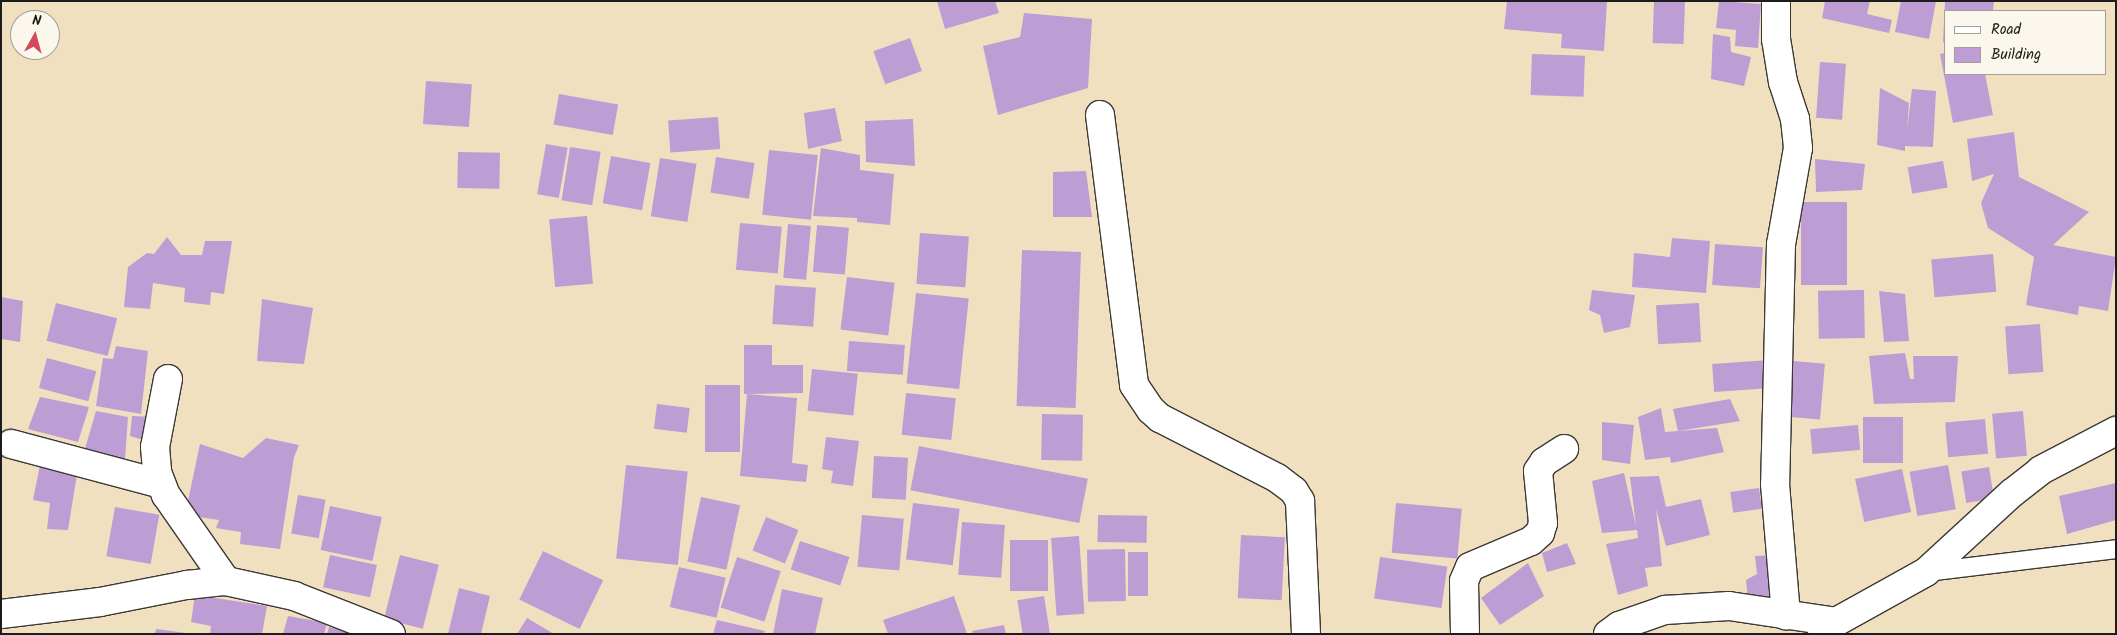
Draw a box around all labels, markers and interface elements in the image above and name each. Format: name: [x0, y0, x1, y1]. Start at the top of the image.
north arrow: [10, 10, 60, 60]
text: N: [31, 10, 42, 33]
legend: [1944, 10, 2107, 75]
text: Road: [1991, 18, 2021, 42]
text: Building: [1991, 43, 2041, 67]

